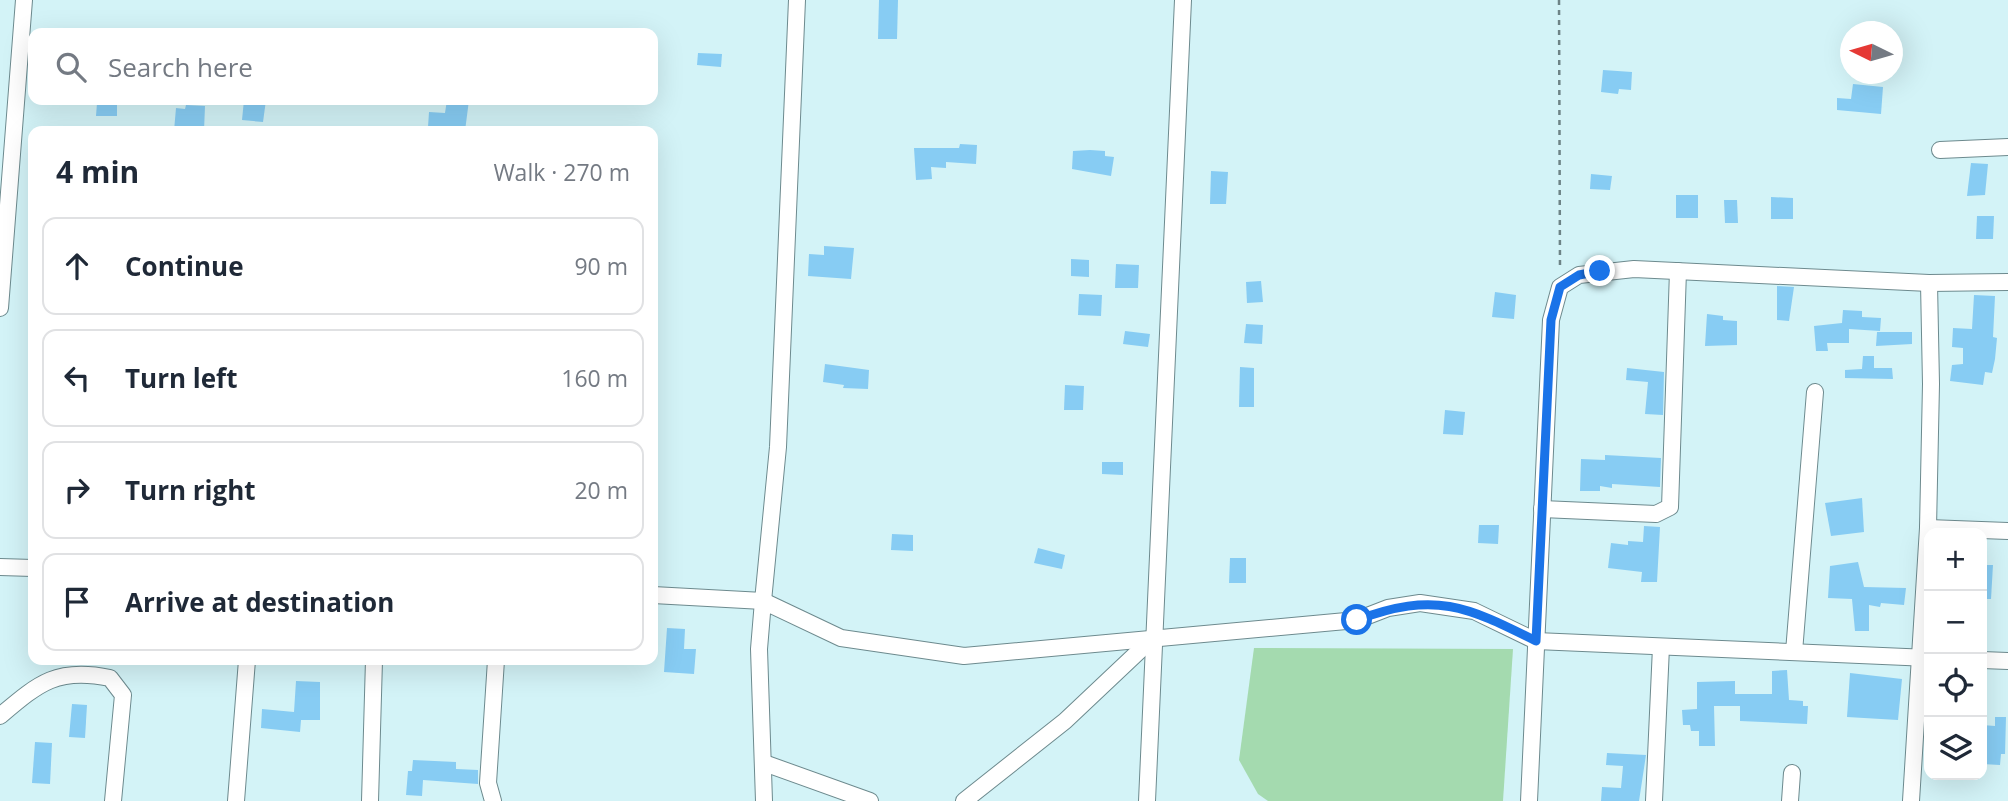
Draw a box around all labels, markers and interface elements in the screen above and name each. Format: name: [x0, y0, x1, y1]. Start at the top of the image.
north arrow: [1840, 21, 1903, 84]
search box: [28, 28, 658, 105]
icon: search: [52, 48, 90, 86]
text: Search here: [108, 49, 253, 85]
text: 4 min: [56, 151, 139, 192]
text: Walk · 270 m: [493, 156, 630, 188]
icon: ahead: [58, 247, 96, 285]
text: Continue: [125, 248, 244, 284]
text: 90 m: [574, 250, 628, 282]
route end: [1584, 255, 1615, 286]
icon: left: [58, 359, 96, 397]
text: Turn left: [125, 360, 237, 396]
text: 160 m: [561, 362, 628, 394]
icon: right: [58, 471, 96, 509]
text: Turn right: [125, 472, 256, 508]
text: 20 m: [574, 474, 628, 506]
map controls: [1924, 528, 1987, 780]
button: +: [1924, 528, 1987, 591]
icon: arrive: [58, 583, 96, 621]
text: Arrive at destination: [125, 584, 394, 620]
button: −: [1924, 591, 1987, 654]
route start: [1341, 604, 1372, 635]
button: locate: [1924, 654, 1987, 717]
button: layers: [1924, 717, 1987, 780]

